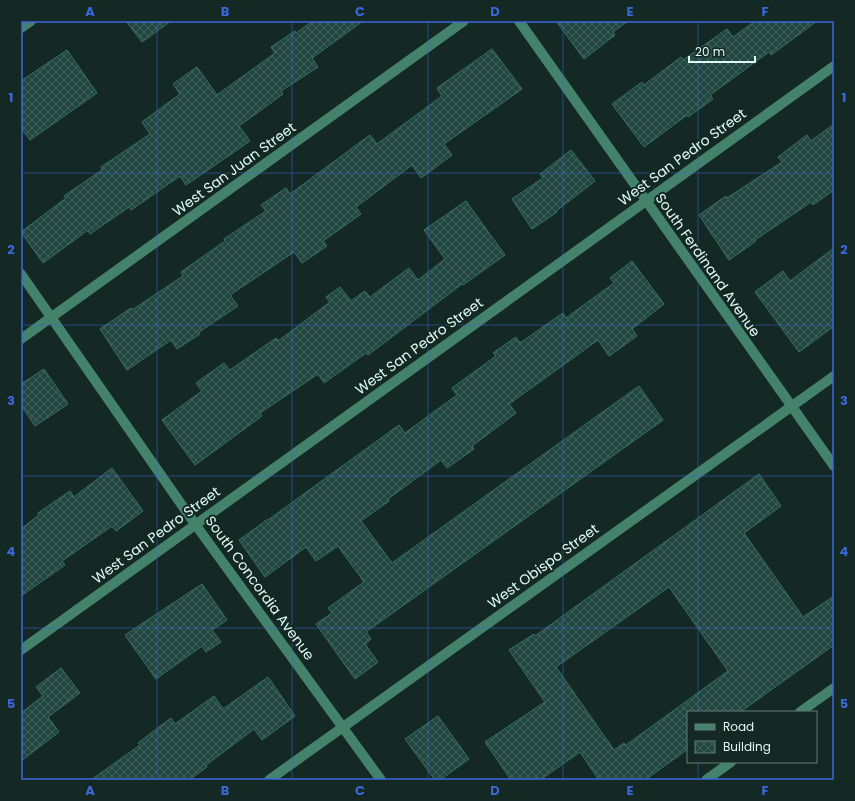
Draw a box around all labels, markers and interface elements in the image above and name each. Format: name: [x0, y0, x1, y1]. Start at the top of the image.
text: A: [85, 2, 95, 21]
text: B: [221, 2, 230, 21]
text: C: [355, 2, 365, 21]
text: D: [490, 2, 500, 21]
text: E: [626, 2, 634, 21]
text: F: [761, 2, 769, 21]
scale bar: [689, 38, 755, 64]
text: 20 m: [695, 43, 725, 60]
text: 1: [9, 88, 13, 107]
text: 1: [842, 88, 846, 107]
street label: West San Pedro Street: [614, 104, 750, 210]
street label: West San Juan Street: [168, 117, 300, 221]
street label: South Ferdinand Avenue: [651, 189, 765, 341]
text: 2: [7, 240, 15, 259]
text: 2: [840, 240, 848, 259]
street label: West San Pedro Street: [351, 293, 487, 399]
text: 3: [7, 391, 15, 410]
text: 3: [840, 391, 848, 410]
street label: West San Pedro Street: [88, 482, 224, 588]
street label: South Concordia Avenue: [201, 512, 319, 665]
street label: West Obispo Street: [483, 519, 603, 613]
text: 4: [7, 542, 16, 561]
text: 4: [840, 542, 849, 561]
text: 5: [7, 694, 15, 713]
text: 5: [840, 694, 848, 713]
legend: [687, 711, 817, 763]
text: Road: [723, 718, 754, 735]
text: Building: [723, 738, 771, 755]
text: A: [85, 781, 95, 800]
text: B: [221, 781, 230, 800]
text: C: [355, 781, 365, 800]
text: D: [490, 781, 500, 800]
text: E: [626, 781, 634, 800]
text: F: [761, 781, 769, 800]

